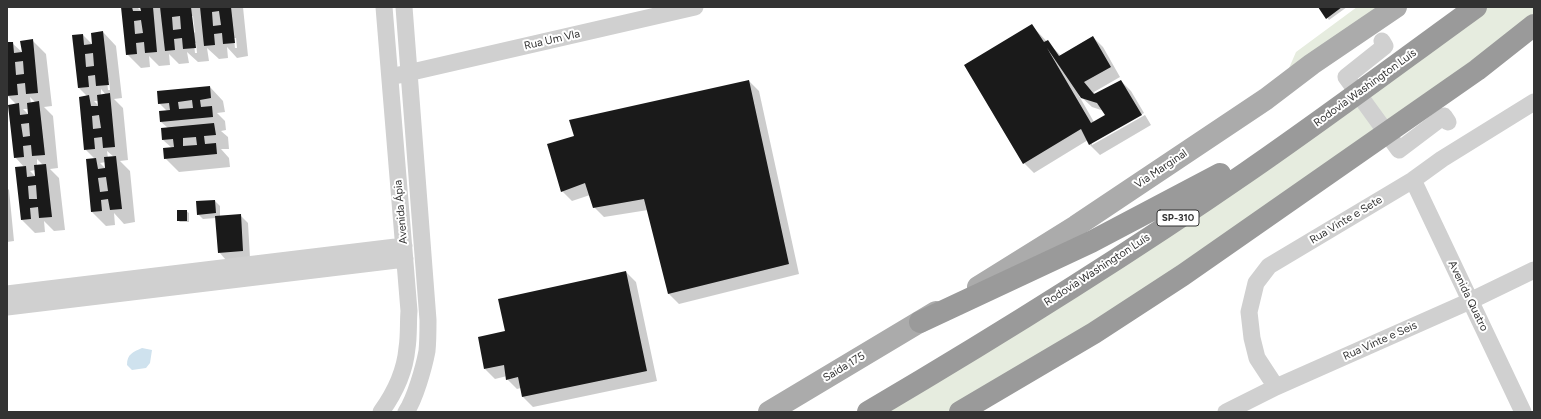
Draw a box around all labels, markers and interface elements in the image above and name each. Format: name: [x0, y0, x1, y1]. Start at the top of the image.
street label: Rua Um Vla: [523, 27, 581, 53]
street label: Rodovia Washington Luís: [1311, 46, 1419, 130]
street label: Via Marginal: [1132, 147, 1190, 191]
street label: Avenida Ápia: [392, 179, 410, 245]
street label: Rua Vinte e Sete: [1307, 193, 1385, 247]
road number: SP-310: [1157, 210, 1199, 226]
street label: Rodovia Washington Luís: [1042, 231, 1152, 309]
street label: Avenida Quatro: [1445, 259, 1491, 333]
street label: Rua Vinte e Seis: [1341, 319, 1419, 363]
street label: Saída 175: [821, 349, 867, 385]

